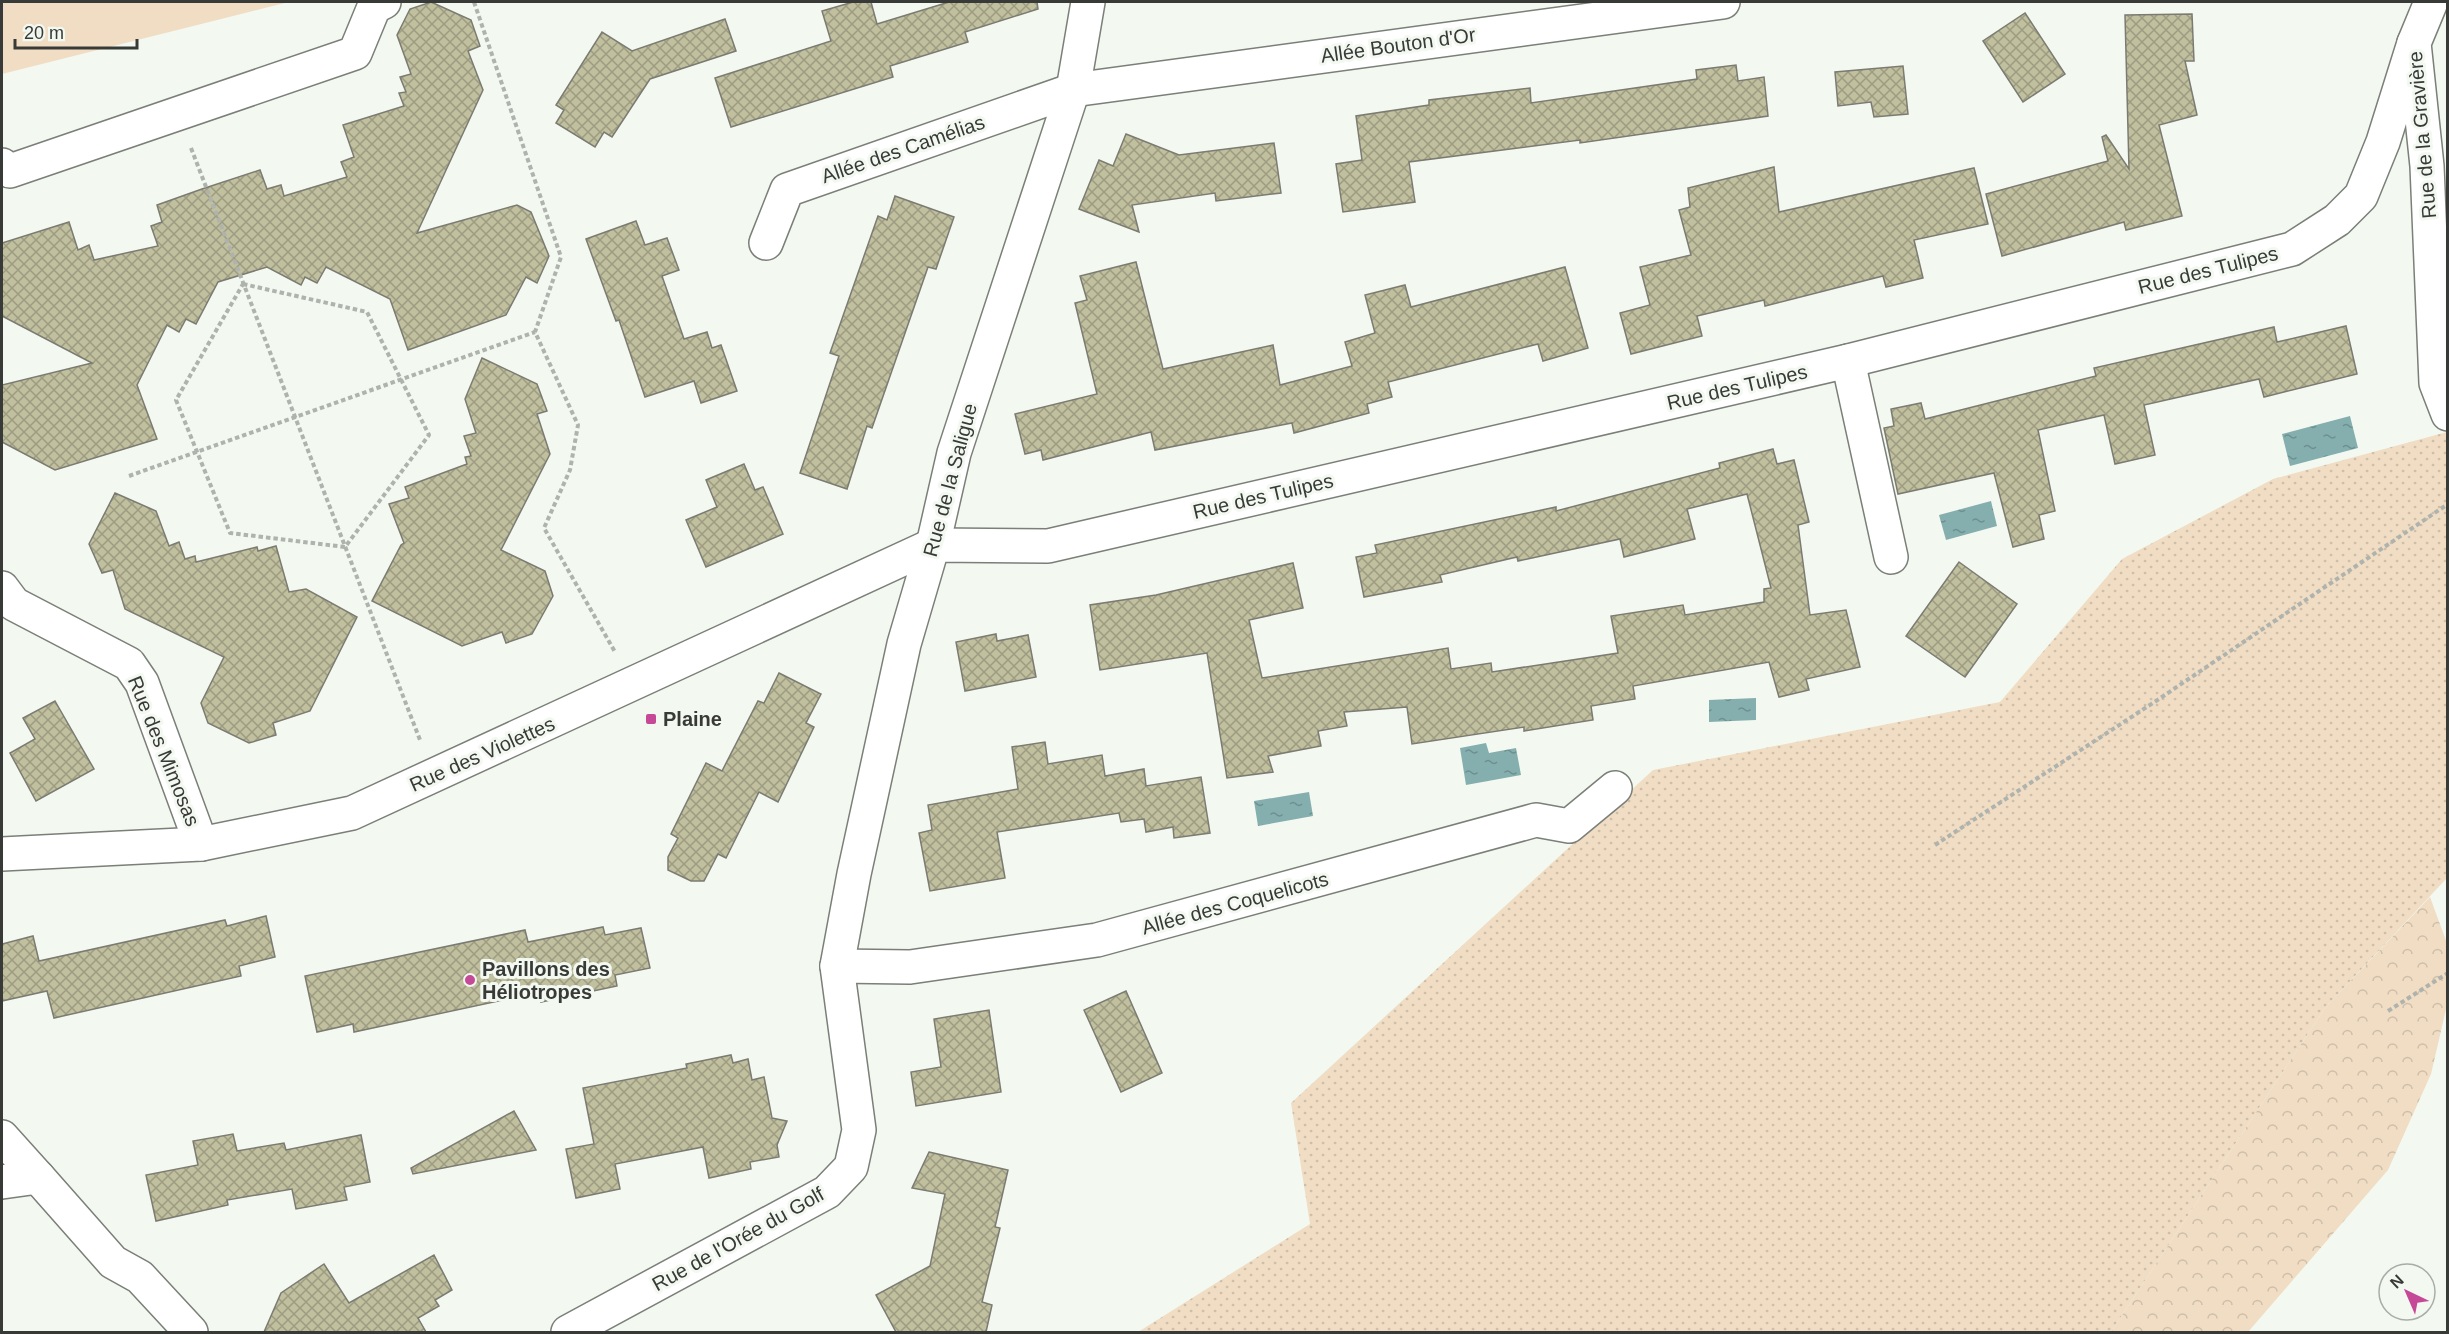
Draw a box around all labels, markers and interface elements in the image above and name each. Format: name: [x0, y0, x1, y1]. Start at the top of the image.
scale bar: [15, 12, 136, 50]
text: 20 m: [24, 23, 64, 43]
street label: Allée Bouton d'Or: [1319, 23, 1477, 67]
street label: Rue de la Gravière: [2404, 50, 2440, 220]
street label: Allée des Camélias: [818, 111, 988, 187]
street label: Rue des Tulipes: [2136, 242, 2280, 298]
street label: Rue des Tulipes: [1665, 360, 1809, 414]
street label: Rue de la Saligue: [919, 401, 981, 559]
street label: Rue des Tulipes: [1191, 469, 1335, 523]
street label: Rue des Mimosas: [124, 673, 204, 829]
place label: Plaine: [663, 708, 722, 730]
street label: Rue des Violettes: [406, 712, 558, 796]
marker: Plaine: [644, 712, 658, 726]
street label: Allée des Coquelicots: [1139, 867, 1331, 939]
place label: Pavillons des Héliotropes: [482, 958, 610, 1003]
marker: Pavillons des Héliotropes: [463, 973, 477, 987]
street label: Rue de l'Orée du Golf: [648, 1182, 828, 1295]
north arrow: [2377, 1262, 2437, 1322]
text: N: [2387, 1271, 2407, 1292]

